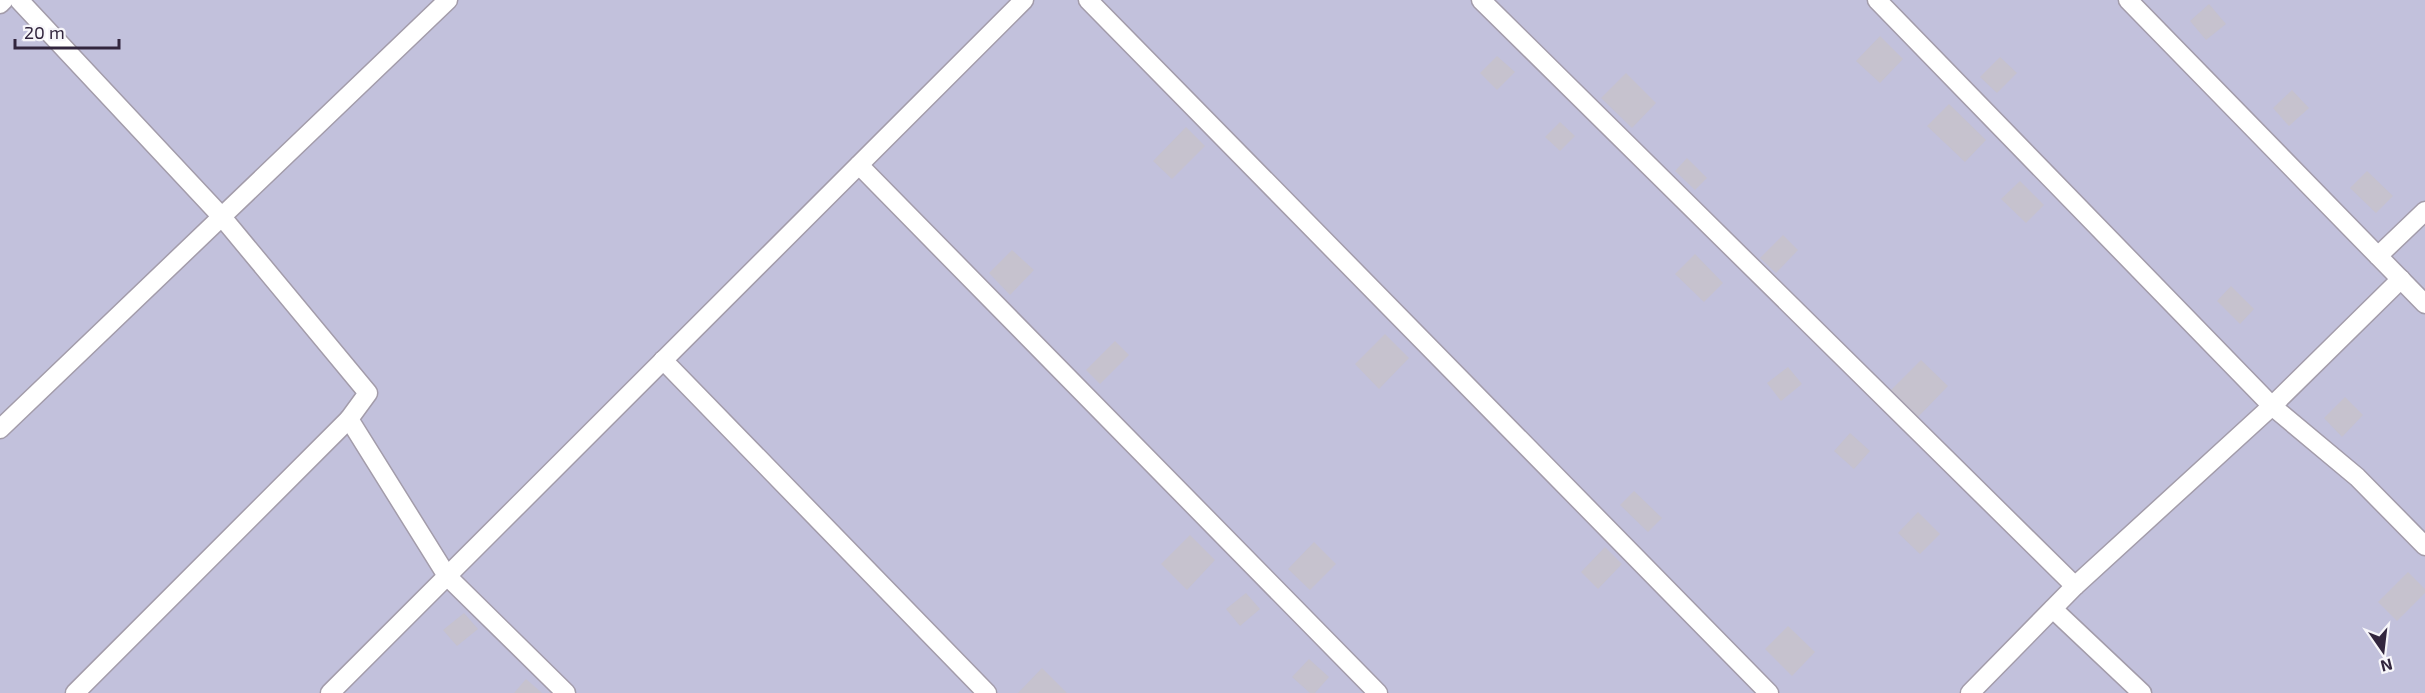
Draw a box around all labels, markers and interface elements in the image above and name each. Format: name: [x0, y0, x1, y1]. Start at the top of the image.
scale bar: [15, 12, 118, 50]
text: 20 m: [24, 21, 65, 43]
north arrow: [2353, 621, 2413, 681]
text: N: [2379, 655, 2395, 677]

